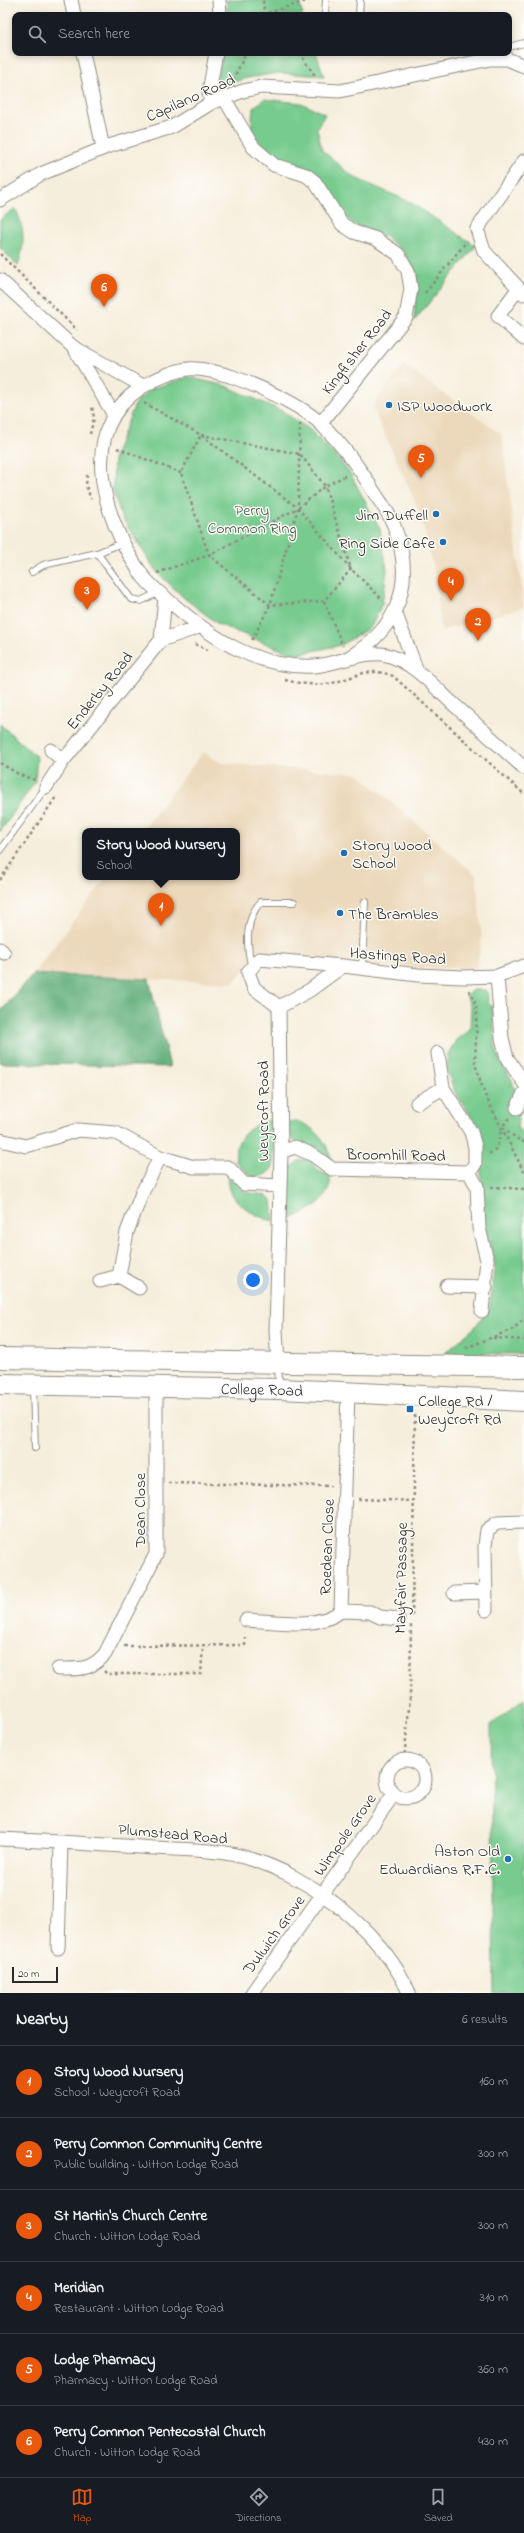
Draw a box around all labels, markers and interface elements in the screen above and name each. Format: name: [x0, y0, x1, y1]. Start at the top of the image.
search box: [12, 12, 512, 56]
icon: search: [26, 23, 48, 45]
text: Search here: [58, 23, 130, 45]
street label: Capilano Road: [142, 68, 239, 129]
pin: 6: [91, 274, 117, 307]
street label: Kingfisher Road: [316, 304, 399, 400]
place label: ISP Woodwork: [397, 395, 493, 419]
marker: ISP Woodwork: [384, 400, 394, 410]
pin: 5: [408, 445, 434, 478]
park label: Perry Common Ring: [208, 499, 296, 541]
place label: Jim Duffell: [356, 504, 428, 528]
marker: Jim Duffell: [431, 509, 441, 519]
place label: Ring Side Cafe: [339, 532, 436, 556]
marker: Ring Side Cafe: [438, 537, 448, 547]
pin: 4: [438, 568, 464, 601]
pin: 3: [74, 577, 100, 610]
pin: 2: [465, 608, 491, 641]
street label: Enderby Road: [61, 647, 140, 736]
popup: [82, 828, 240, 880]
text: Story Wood Nursery: [96, 834, 226, 856]
place label: Story Wood School: [352, 834, 432, 876]
marker: Story Wood School: [339, 848, 349, 858]
text: School: [96, 856, 132, 875]
pin: 1: [148, 893, 174, 926]
place label: The Brambles: [348, 903, 439, 927]
marker: The Brambles: [335, 908, 345, 918]
street label: Hastings Road: [349, 942, 447, 972]
street label: Weycroft Road: [252, 1061, 276, 1161]
street label: Broomhill Road: [345, 1143, 446, 1169]
your location: [243, 1270, 263, 1290]
street label: College Road: [220, 1378, 304, 1404]
place label: College Rd / Weycroft Rd: [418, 1390, 501, 1432]
marker: College Rd / Weycroft Rd: [405, 1404, 415, 1414]
street label: Dean Close: [129, 1472, 153, 1548]
street label: Roedean Close: [314, 1498, 342, 1596]
street label: Mayfair Passage: [389, 1521, 415, 1634]
street label: Wimpole Grove: [308, 1788, 383, 1881]
street label: Plumstead Road: [117, 1818, 228, 1852]
place label: Aston Old Edwardians R.F.C.: [379, 1840, 500, 1882]
marker: Aston Old Edwardians R.F.C.: [503, 1854, 513, 1864]
street label: Dulwich Grove: [237, 1890, 312, 1981]
scale bar: [12, 1965, 58, 1984]
text: 20 m: [18, 1966, 40, 1982]
text: Nearby: [16, 2007, 68, 2032]
text: 6 results: [462, 2010, 508, 2029]
text: Story Wood Nursery: [54, 2061, 183, 2083]
text: 1: [27, 2072, 31, 2091]
text: 160 m: [479, 2072, 508, 2091]
text: School · Weycroft Road: [54, 2083, 180, 2102]
text: Perry Common Community Centre: [54, 2133, 262, 2155]
text: 2: [26, 2144, 32, 2163]
text: 300 m: [478, 2144, 508, 2163]
text: Public building · Witton Lodge Road: [54, 2155, 238, 2174]
text: St Martin's Church Centre: [54, 2205, 207, 2227]
text: 3: [26, 2216, 32, 2235]
text: 300 m: [478, 2216, 508, 2235]
text: Church · Witton Lodge Road: [54, 2227, 200, 2246]
text: Meridian: [54, 2277, 104, 2299]
text: 4: [26, 2288, 32, 2307]
text: 310 m: [480, 2288, 508, 2307]
text: Restaurant · Witton Lodge Road: [54, 2299, 224, 2318]
text: Lodge Pharmacy: [54, 2349, 155, 2371]
text: 5: [25, 2360, 33, 2379]
text: 360 m: [478, 2360, 508, 2379]
text: Pharmacy · Witton Lodge Road: [54, 2371, 218, 2390]
text: Perry Common Pentecostal Church: [54, 2421, 266, 2443]
text: 6: [26, 2432, 32, 2451]
text: 430 m: [478, 2432, 508, 2451]
text: Church · Witton Lodge Road: [54, 2443, 200, 2462]
tab: Map: [71, 2486, 93, 2526]
tab: Directions: [236, 2486, 282, 2526]
tab: Saved: [424, 2486, 453, 2526]

